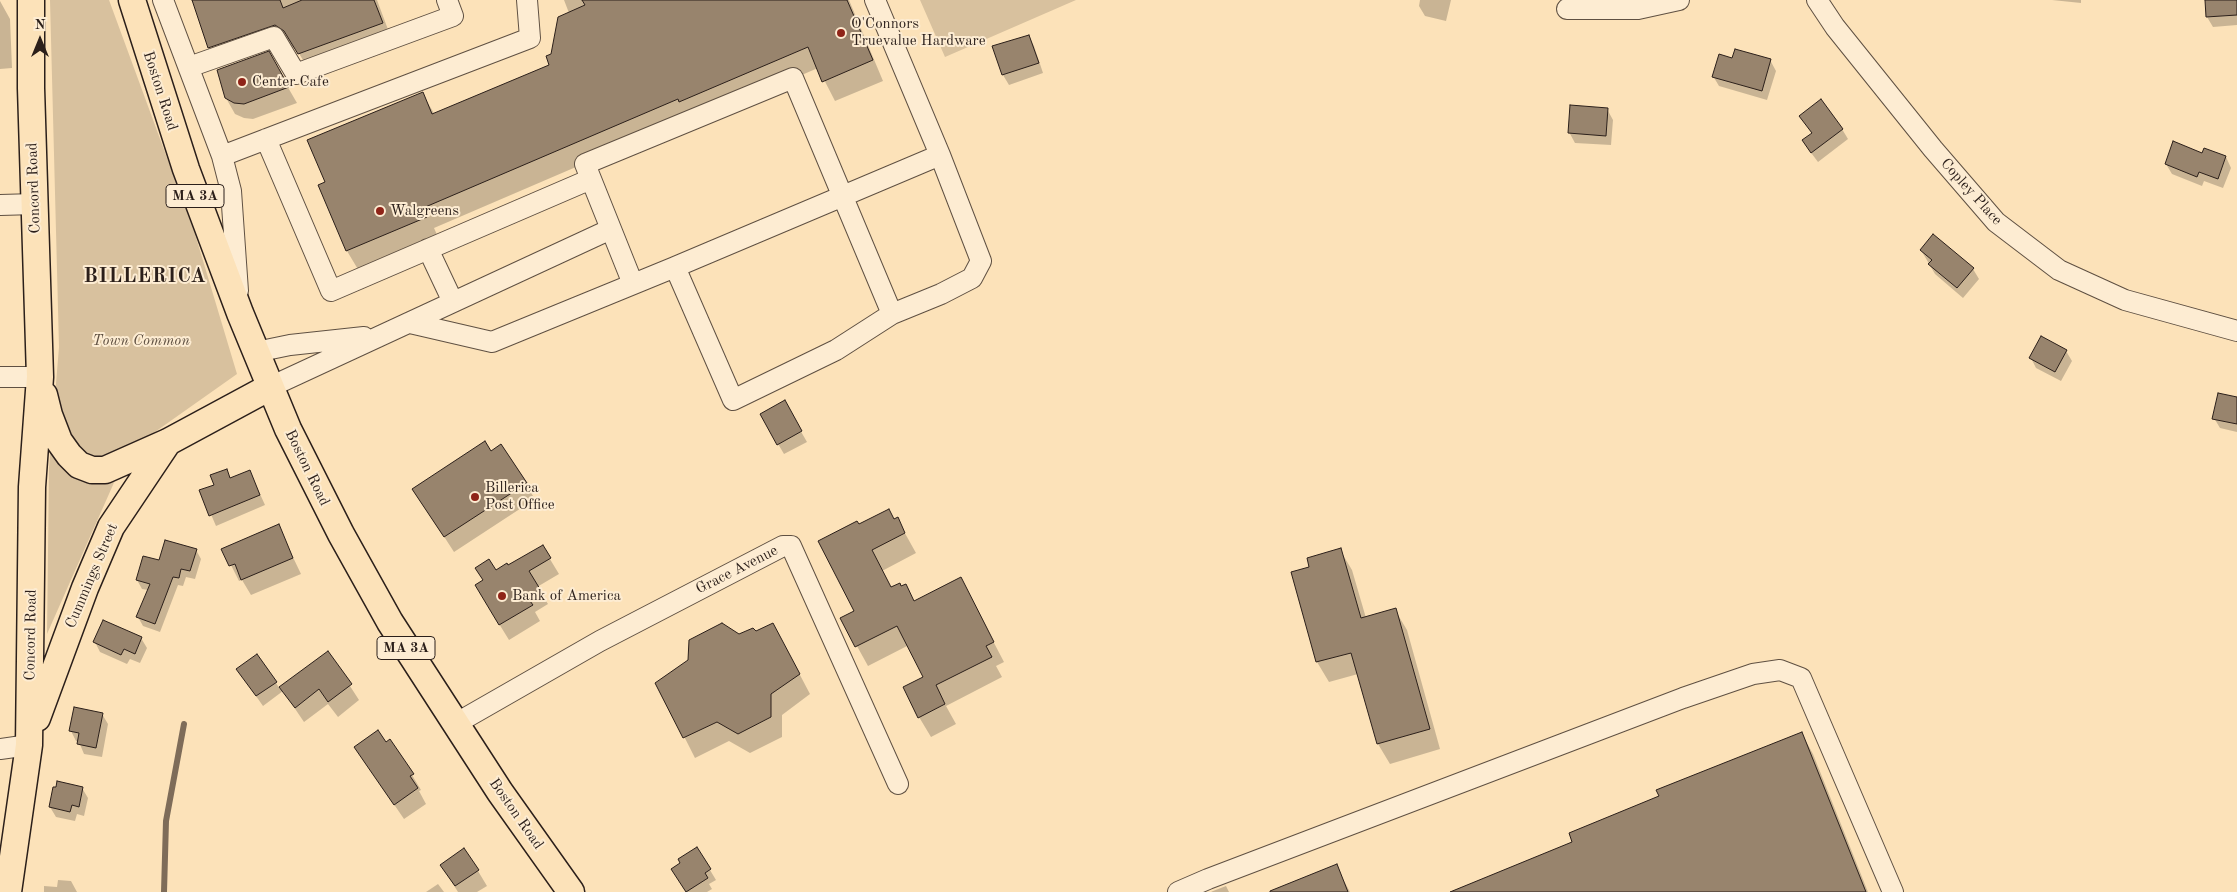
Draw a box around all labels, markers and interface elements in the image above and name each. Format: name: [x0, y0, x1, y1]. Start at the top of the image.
north arrow: [15, 15, 65, 65]
place label: O'Connors Truevalue Hardware: [851, 15, 986, 50]
text: N: [35, 18, 45, 32]
marker: O'Connors Truevalue Hardware: [835, 27, 847, 39]
street label: Boston Road: [139, 49, 181, 133]
place label: Center Cafe: [252, 73, 329, 91]
marker: Center Cafe: [236, 76, 248, 88]
street label: Concord Road: [23, 142, 45, 234]
street label: Copley Place: [1936, 155, 2006, 229]
road number: MA 3A: [166, 185, 224, 208]
place label: Walgreens: [390, 202, 459, 220]
marker: Walgreens: [374, 205, 386, 217]
district label: BILLERICA: [82, 265, 208, 289]
park label: Town Common: [92, 332, 190, 350]
street label: Boston Road: [281, 427, 333, 509]
place label: Billerica Post Office: [485, 479, 555, 514]
marker: Billerica Post Office: [469, 491, 481, 503]
street label: Cummings Street: [62, 521, 122, 631]
street label: Grace Avenue: [693, 542, 781, 598]
place label: Bank of America: [512, 587, 621, 605]
street label: Concord Road: [21, 589, 41, 681]
marker: Bank of America: [496, 590, 508, 602]
road number: MA 3A: [377, 636, 435, 660]
street label: Boston Road: [485, 775, 547, 853]

